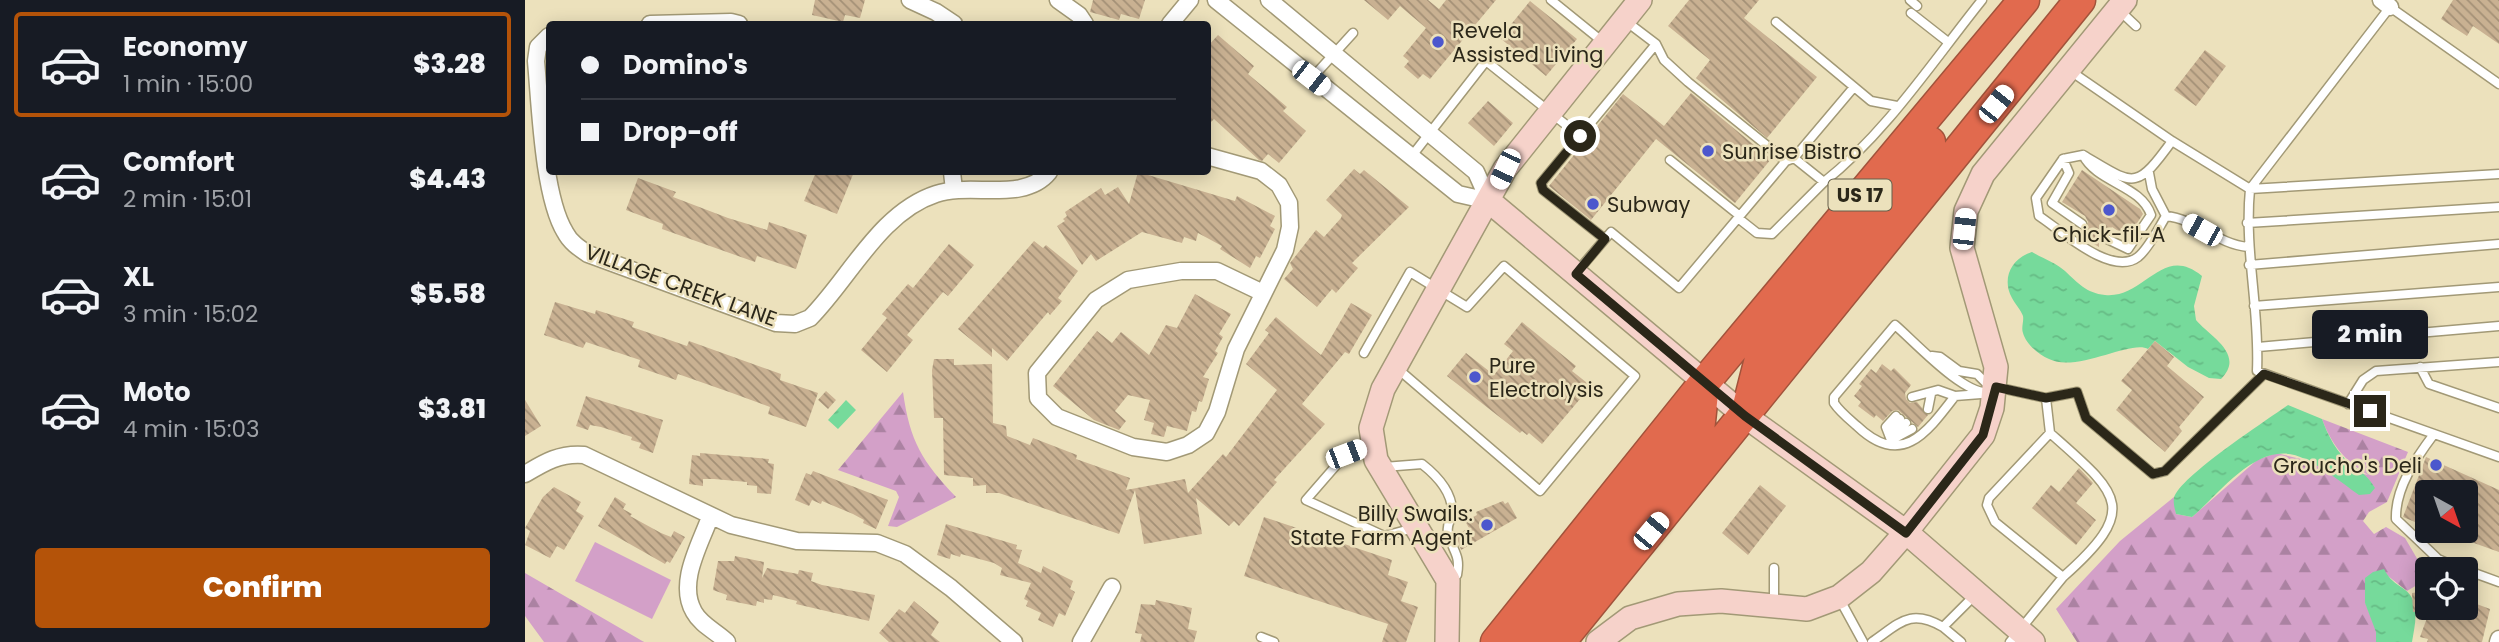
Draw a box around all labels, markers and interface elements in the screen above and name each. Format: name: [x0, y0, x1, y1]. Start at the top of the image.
place label: Revela Assisted Living: [1452, 16, 1604, 69]
text: Economy: [123, 29, 247, 65]
icon: car: [39, 33, 102, 96]
marker: Revela Assisted Living: [1430, 34, 1446, 50]
text: $3.28: [413, 46, 486, 82]
text: Domino's: [623, 47, 748, 83]
car: [1288, 57, 1335, 99]
text: 1 min · 15:00: [123, 68, 253, 100]
car: [1975, 81, 2018, 127]
text: Drop-off: [623, 114, 738, 150]
route start: [1564, 120, 1596, 152]
place label: Sunrise Bistro: [1722, 137, 1862, 166]
marker: Sunrise Bistro: [1700, 143, 1716, 159]
text: Comfort: [123, 144, 235, 180]
car: [1487, 146, 1524, 192]
icon: car: [39, 148, 102, 211]
text: $4.43: [409, 161, 486, 197]
road number: US 17: [1829, 180, 1891, 210]
text: 2 min · 15:01: [123, 183, 252, 215]
place label: Subway: [1607, 190, 1690, 219]
marker: Subway: [1585, 196, 1601, 212]
marker: Chick-fil-A: [2101, 202, 2117, 218]
car: [1952, 207, 1977, 251]
car: [2179, 211, 2226, 249]
place label: Chick-fil-A: [2053, 220, 2165, 249]
street label: VILLAGE CREEK LANE: [581, 237, 781, 333]
text: XL: [123, 259, 154, 295]
icon: car: [39, 263, 102, 326]
text: $5.58: [410, 276, 486, 312]
text: 3 min · 15:02: [123, 298, 258, 330]
callout: 2 min: [2312, 310, 2428, 358]
text: 2 min: [2338, 318, 2402, 350]
place label: Pure Electrolysis: [1489, 351, 1604, 404]
marker: Pure Electrolysis: [1467, 369, 1483, 385]
text: Moto: [123, 374, 191, 410]
icon: car: [39, 378, 102, 441]
text: $3.81: [418, 391, 486, 427]
route end: [2354, 395, 2386, 427]
text: 4 min · 15:03: [123, 413, 260, 445]
car: [1323, 437, 1370, 471]
place label: Groucho's Deli: [2273, 451, 2422, 480]
marker: Groucho's Deli: [2428, 457, 2444, 473]
north arrow: [2415, 480, 2478, 542]
map controls: [2415, 480, 2478, 620]
place label: Billy Swails: State Farm Agent: [1290, 499, 1473, 552]
car: [1630, 508, 1673, 554]
marker: Billy Swails: State Farm Agent: [1479, 517, 1495, 533]
button: Confirm: [35, 548, 490, 628]
button: locate: [2415, 557, 2478, 620]

